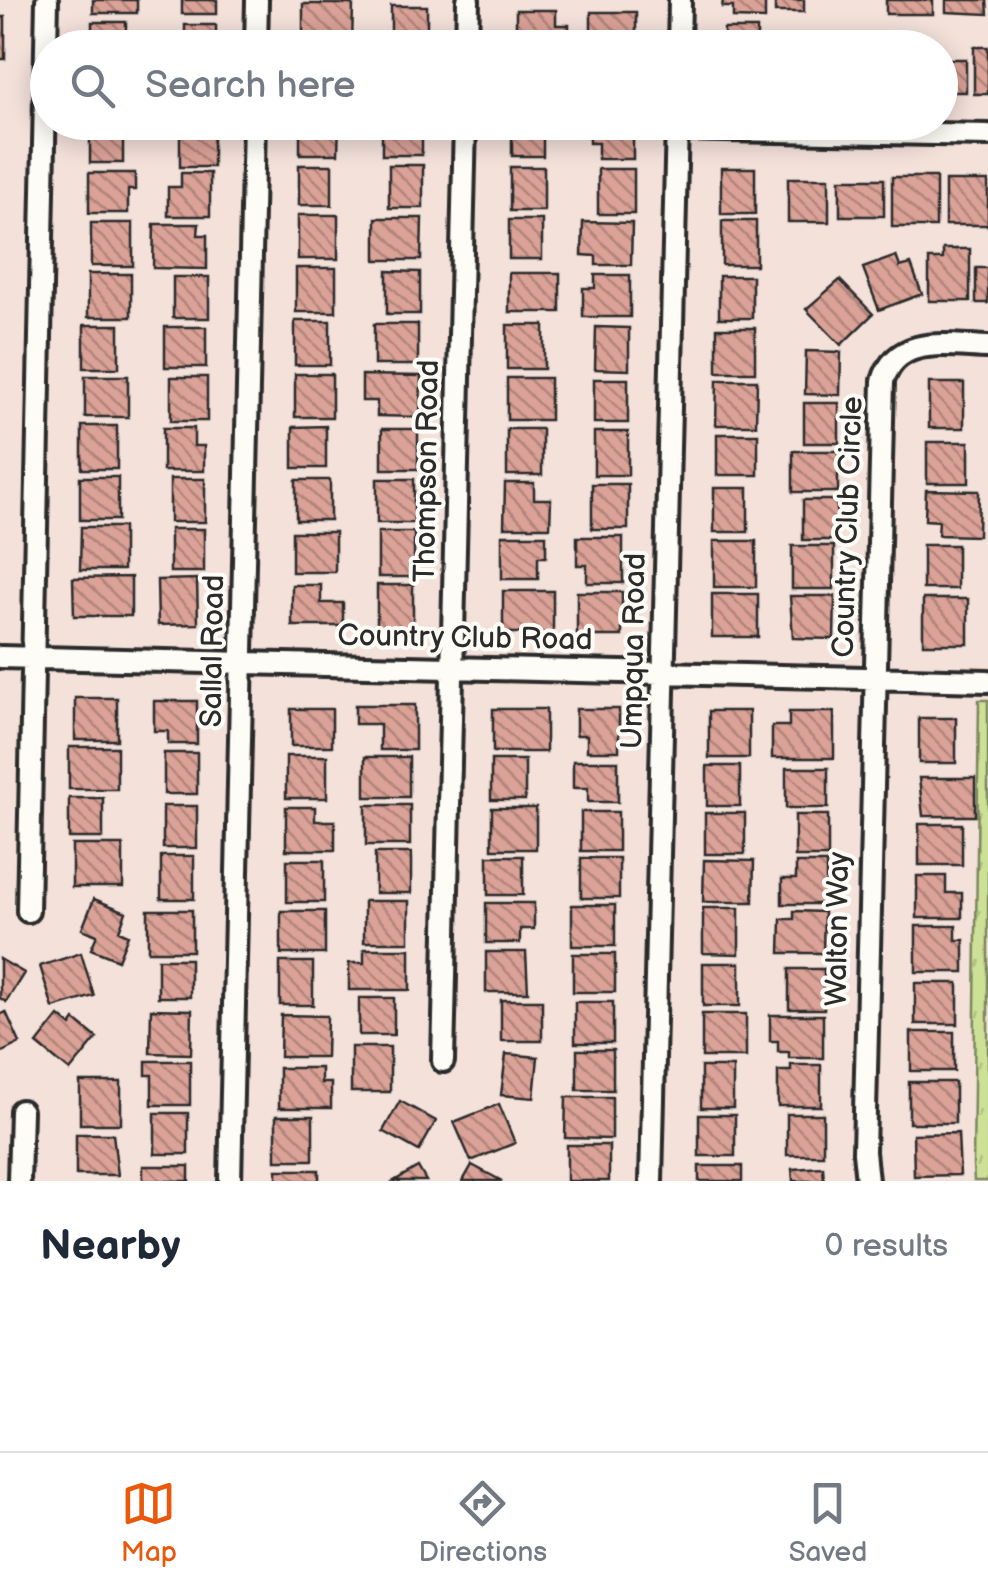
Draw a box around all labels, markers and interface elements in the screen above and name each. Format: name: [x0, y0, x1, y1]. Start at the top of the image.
search box: [30, 30, 958, 140]
icon: search: [65, 58, 120, 113]
text: Search here: [145, 63, 356, 108]
street label: Thompson Road: [407, 359, 447, 583]
street label: Country Club Circle: [825, 396, 871, 658]
street label: Umpqua Road: [614, 553, 654, 749]
street label: Sallal Road: [194, 574, 232, 728]
street label: Country Club Road: [337, 618, 593, 658]
street label: Walton Way: [819, 851, 857, 1007]
text: Nearby: [40, 1221, 180, 1272]
text: 0 results: [825, 1227, 948, 1266]
tab: Map: [121, 1476, 177, 1569]
tab: Directions: [418, 1476, 547, 1569]
tab: Saved: [789, 1476, 867, 1569]

